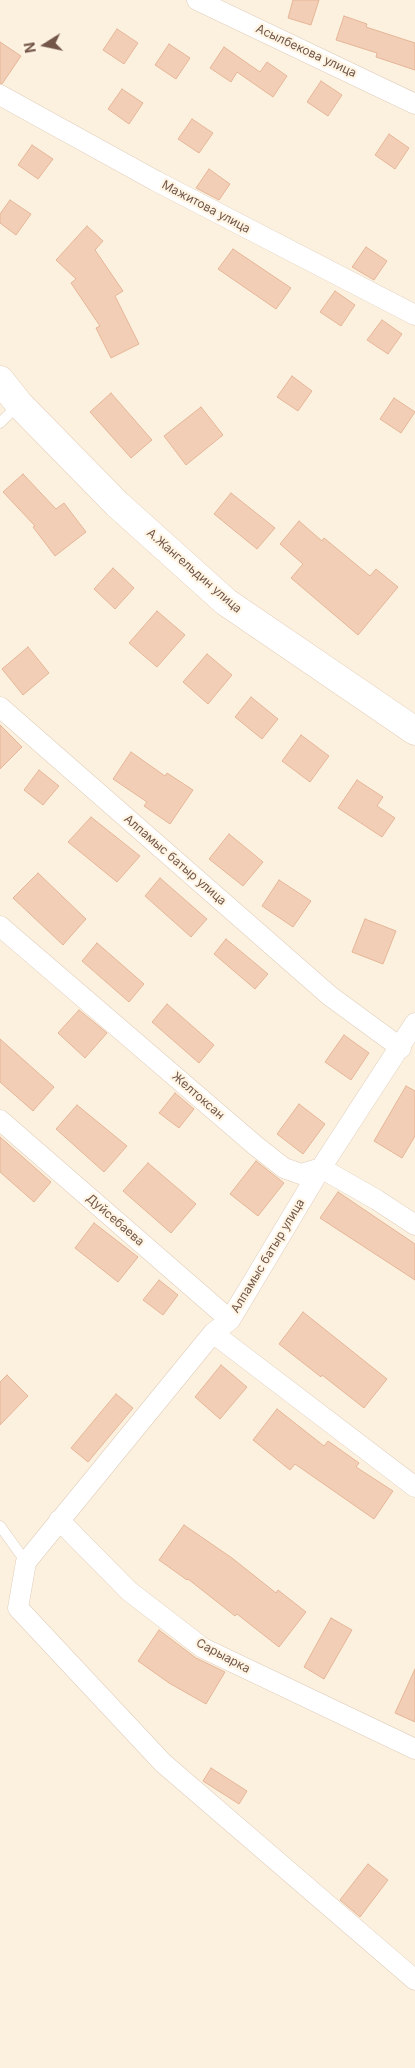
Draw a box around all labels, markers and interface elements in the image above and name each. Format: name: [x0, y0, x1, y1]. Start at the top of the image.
north arrow: [20, 20, 70, 70]
street label: Асылбекова улица: [253, 21, 359, 81]
text: N: [20, 41, 39, 54]
street label: Мажитова улица: [159, 178, 253, 236]
street label: А.Жангельдин улица: [144, 526, 244, 616]
street label: Алпамыс батыр улица: [121, 812, 229, 908]
street label: Желтоксан: [169, 1069, 227, 1123]
street label: Дуйсебаева: [83, 1191, 147, 1249]
street label: Алпамыс батыр улица: [228, 1196, 308, 1316]
street label: Сарыарка: [194, 1636, 252, 1676]

